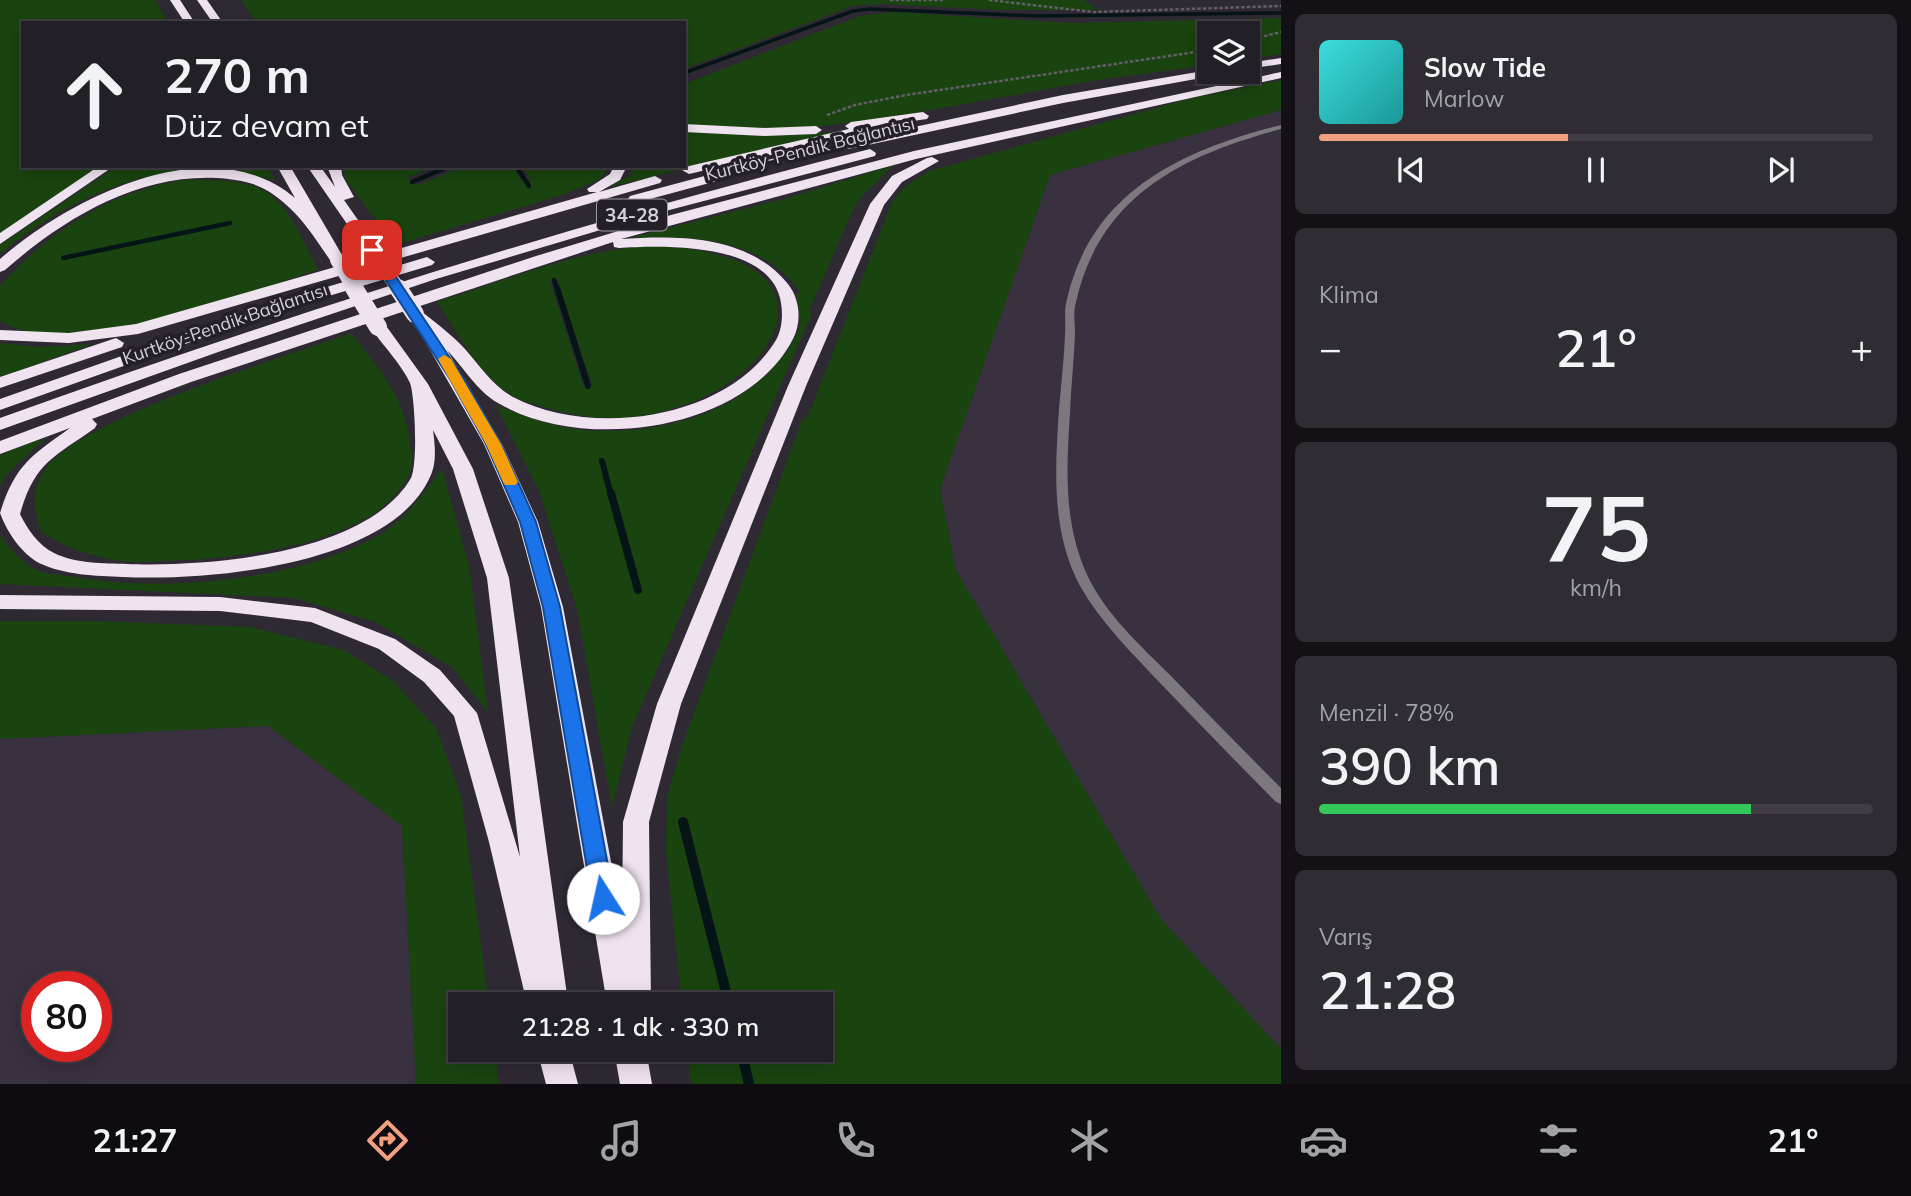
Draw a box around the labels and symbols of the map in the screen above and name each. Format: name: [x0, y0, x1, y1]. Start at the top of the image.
street label: Kurtköy-Pendik Bağlantısı: [703, 111, 917, 186]
road number: 34-28: [597, 200, 667, 230]
pin: [342, 220, 402, 280]
street label: Kurtköy-Pendik Bağlantısı: [119, 278, 330, 369]
position arrow: [566, 861, 640, 935]
speed limit sign: 80: [21, 971, 112, 1062]

